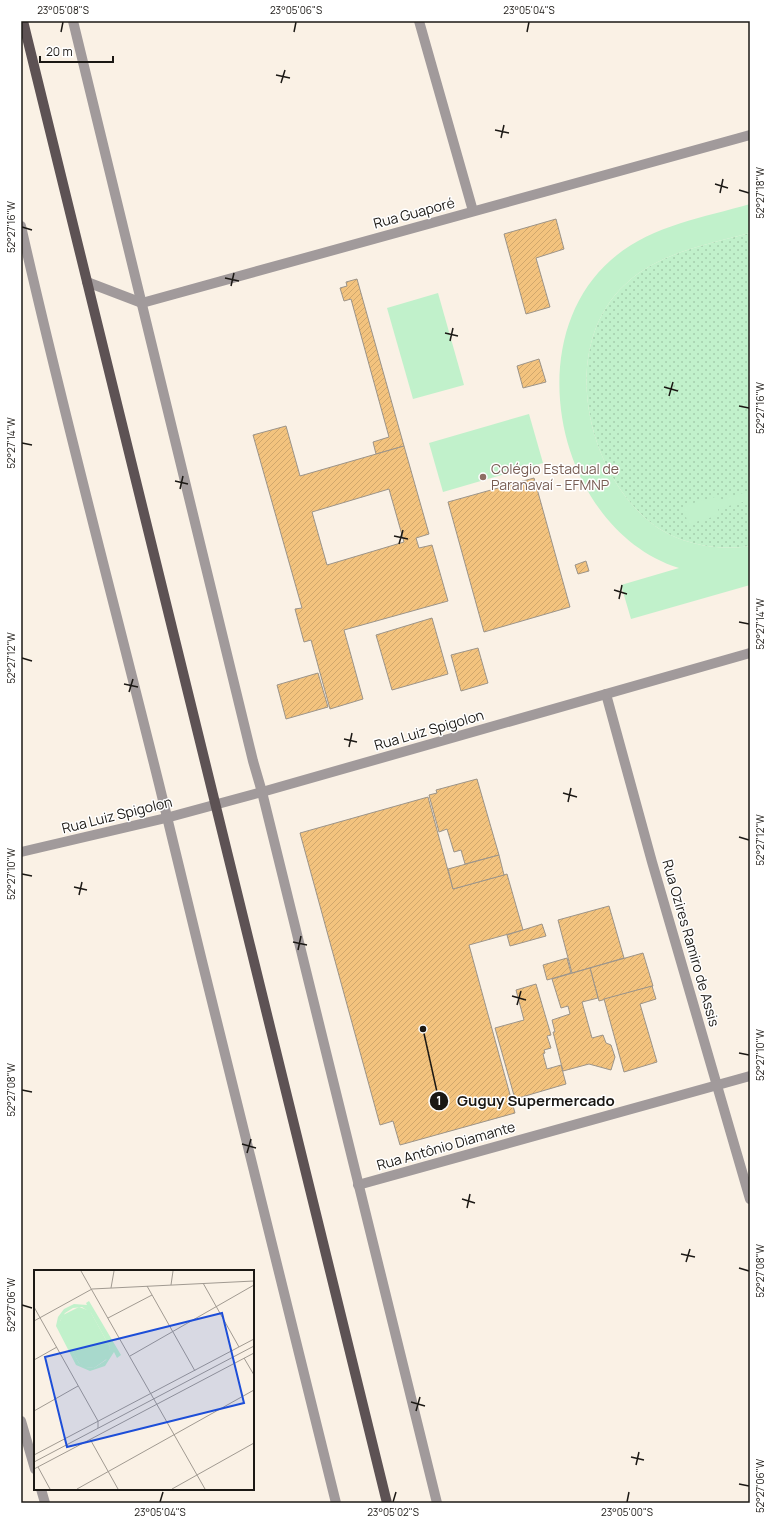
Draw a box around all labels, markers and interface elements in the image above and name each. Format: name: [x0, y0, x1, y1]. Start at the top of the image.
text: 23°05'08"S: [37, 3, 89, 17]
text: 23°05'06"S: [270, 3, 322, 17]
text: 23°05'04"S: [503, 3, 555, 17]
scale bar: [40, 38, 113, 64]
text: 20 m: [46, 43, 73, 60]
text: 52°27'18"W: [753, 167, 767, 219]
street label: Rua Guaporé: [371, 193, 457, 232]
text: 52°27'16"W: [4, 200, 18, 253]
text: 52°27'16"W: [753, 381, 767, 434]
text: 52°27'14"W: [4, 417, 18, 469]
place label: Colégio Estadual de Paranavaí - EFMNP: [491, 459, 619, 494]
marker: Colégio Estadual de Paranavaí - EFMNP: [478, 472, 488, 482]
text: 52°27'14"W: [753, 598, 767, 650]
text: 52°27'12"W: [4, 632, 18, 684]
street label: Rua Luiz Spigolon: [372, 705, 486, 754]
street label: Rua Luiz Spigolon: [60, 792, 174, 837]
text: 52°27'12"W: [753, 814, 767, 866]
text: 52°27'10"W: [4, 847, 18, 900]
street label: Rua Ozires Ramiro de Assis: [659, 857, 724, 1029]
text: 52°27'10"W: [753, 1028, 767, 1081]
text: 52°27'08"W: [4, 1062, 18, 1117]
callout: Guguy Supermercado: [429, 1088, 623, 1115]
text: Guguy Supermercado: [457, 1090, 615, 1111]
text: 1: [436, 1092, 442, 1109]
street label: Rua Antônio Diamante: [374, 1117, 517, 1174]
text: 52°27'08"W: [753, 1243, 767, 1298]
inset map: [34, 1270, 254, 1490]
text: 52°27'06"W: [4, 1277, 18, 1332]
text: 52°27'06"W: [753, 1458, 767, 1513]
text: 23°05'04"S: [134, 1505, 186, 1519]
text: 23°05'02"S: [367, 1505, 419, 1519]
text: 23°05'00"S: [601, 1505, 653, 1519]

